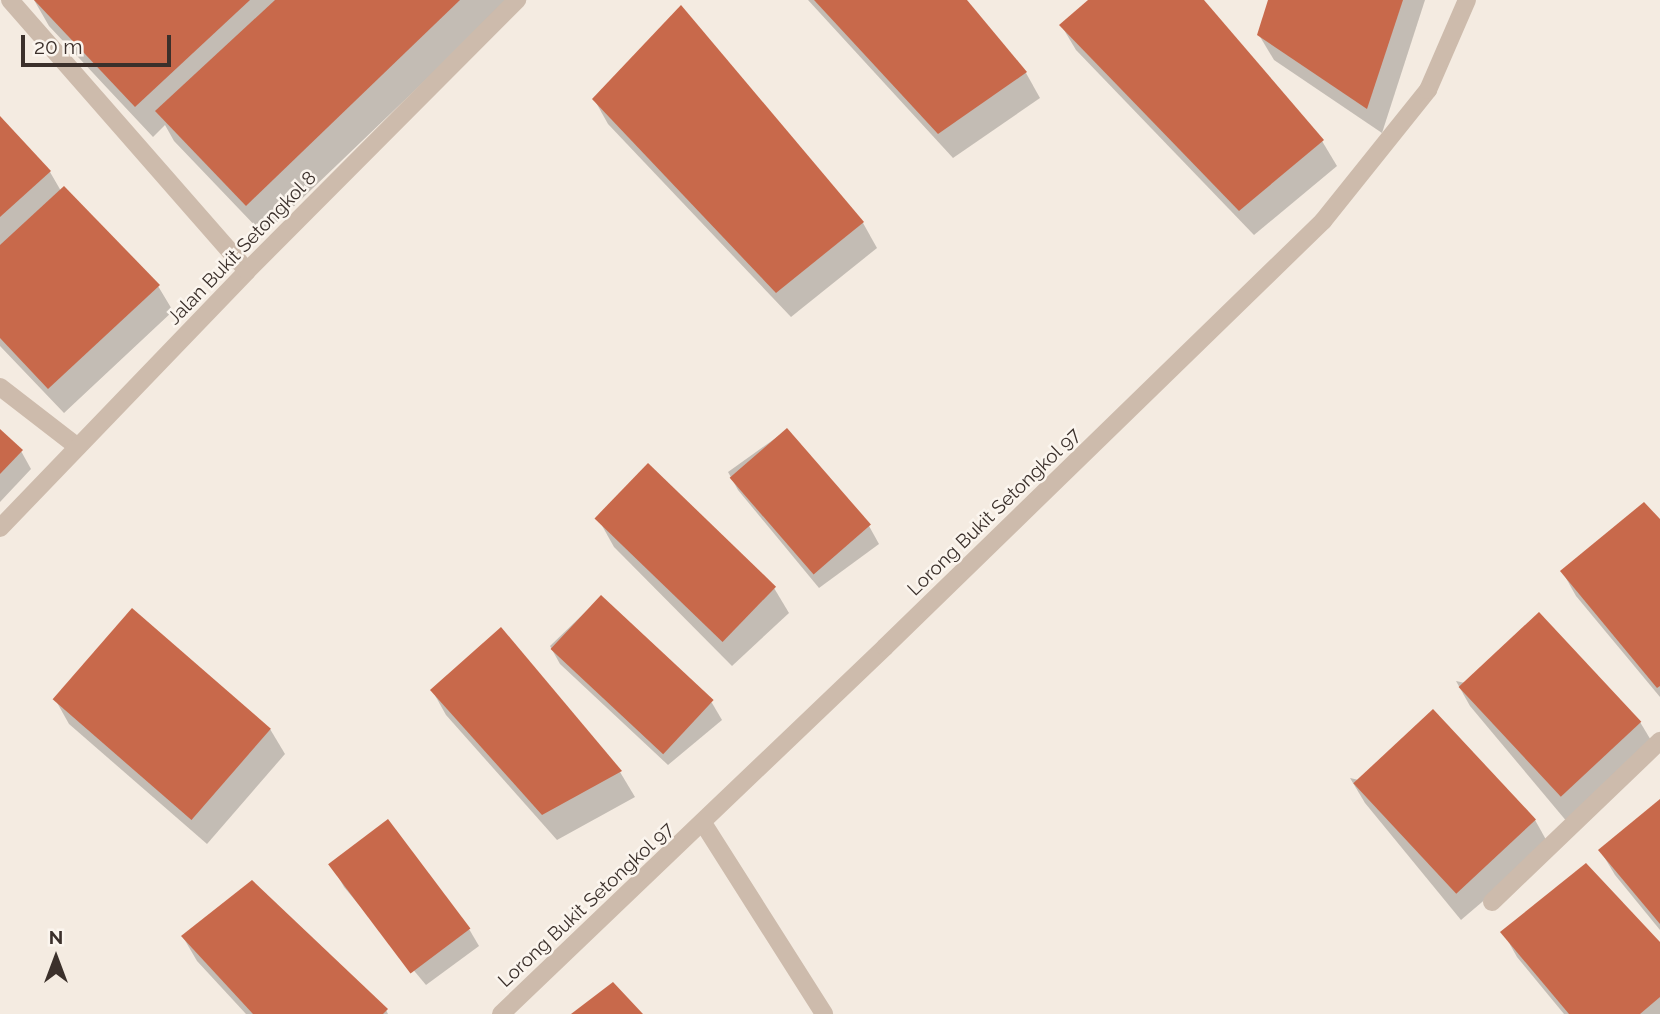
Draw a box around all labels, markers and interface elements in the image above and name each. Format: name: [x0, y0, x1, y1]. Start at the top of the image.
scale bar: [24, 21, 175, 65]
text: 20 m: [34, 34, 82, 59]
street label: Jalan Bukit Setongkol 8: [163, 166, 321, 330]
street label: Lorong Bukit Setongkol 97: [903, 423, 1085, 601]
street label: Lorong Bukit Setongkol 97: [493, 818, 679, 992]
north arrow: [21, 923, 91, 993]
text: N: [49, 926, 63, 948]

